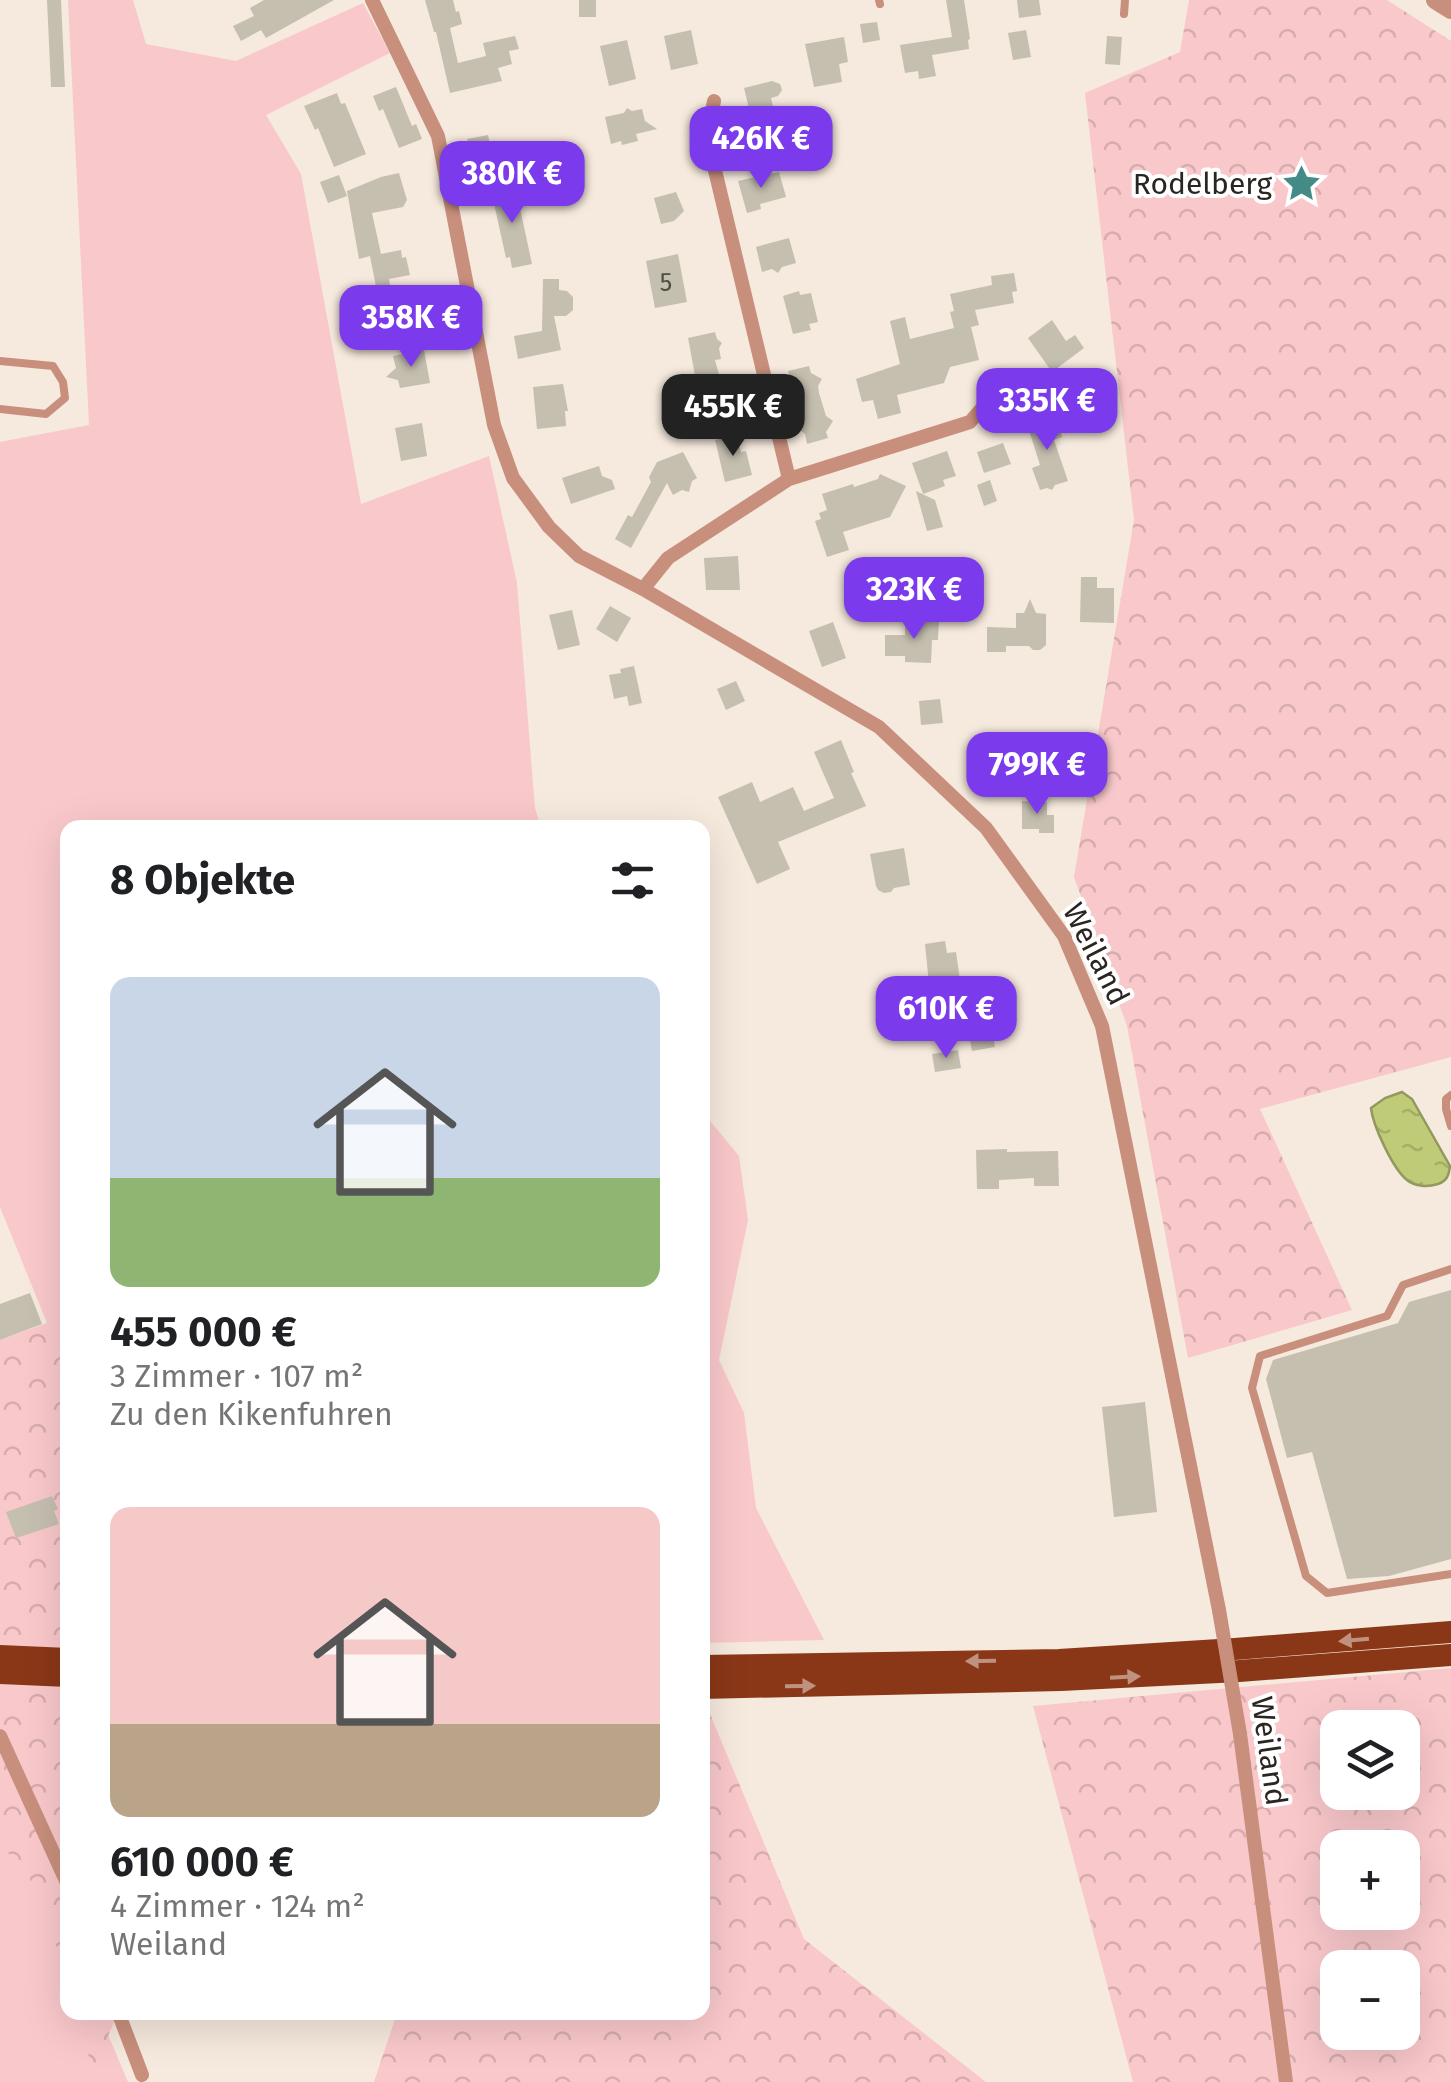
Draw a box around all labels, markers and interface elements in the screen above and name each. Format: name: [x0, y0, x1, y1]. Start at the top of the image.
pin: 426K €: [680, 106, 842, 191]
text: 426K €: [712, 119, 810, 157]
pin: 380K €: [431, 141, 593, 226]
text: 380K €: [462, 154, 562, 192]
place icon: Rodelberg: [1281, 163, 1323, 205]
place label: Rodelberg: [1133, 166, 1272, 202]
house number: 5: [660, 268, 672, 298]
pin: 358K €: [330, 285, 492, 370]
text: 358K €: [361, 298, 461, 336]
pin: 335K €: [966, 368, 1128, 453]
pin: 455K €: [652, 374, 814, 459]
text: 335K €: [998, 381, 1096, 419]
text: 455K €: [684, 387, 782, 425]
pin: 323K €: [833, 557, 995, 642]
text: 323K €: [866, 570, 962, 608]
pin: 799K €: [956, 732, 1118, 817]
text: 799K €: [988, 745, 1086, 783]
icon: filters: [605, 853, 660, 908]
text: 8 Objekte: [110, 855, 295, 905]
street label: Weiland: [1055, 897, 1137, 1011]
pin: 610K €: [865, 976, 1027, 1061]
text: 610K €: [898, 989, 994, 1027]
icon: home: [295, 1042, 475, 1222]
text: 455 000 €: [110, 1307, 297, 1357]
text: 3 Zimmer · 107 m²: [110, 1357, 363, 1395]
text: Zu den Kikenfuhren: [110, 1395, 393, 1433]
icon: home: [295, 1572, 475, 1752]
one-way arrow: [1337, 1632, 1369, 1648]
one-way arrow: [964, 1653, 996, 1669]
one-way arrow: [1109, 1669, 1141, 1685]
one-way arrow: [784, 1678, 816, 1694]
street label: Weiland: [1244, 1694, 1294, 1808]
map controls: [1320, 1710, 1420, 2050]
button: layers: [1320, 1710, 1420, 1810]
button: +: [1320, 1830, 1420, 1930]
text: 610 000 €: [110, 1837, 294, 1887]
text: 4 Zimmer · 124 m²: [110, 1887, 365, 1925]
text: Weiland: [110, 1925, 227, 1963]
button: −: [1320, 1950, 1420, 2050]

